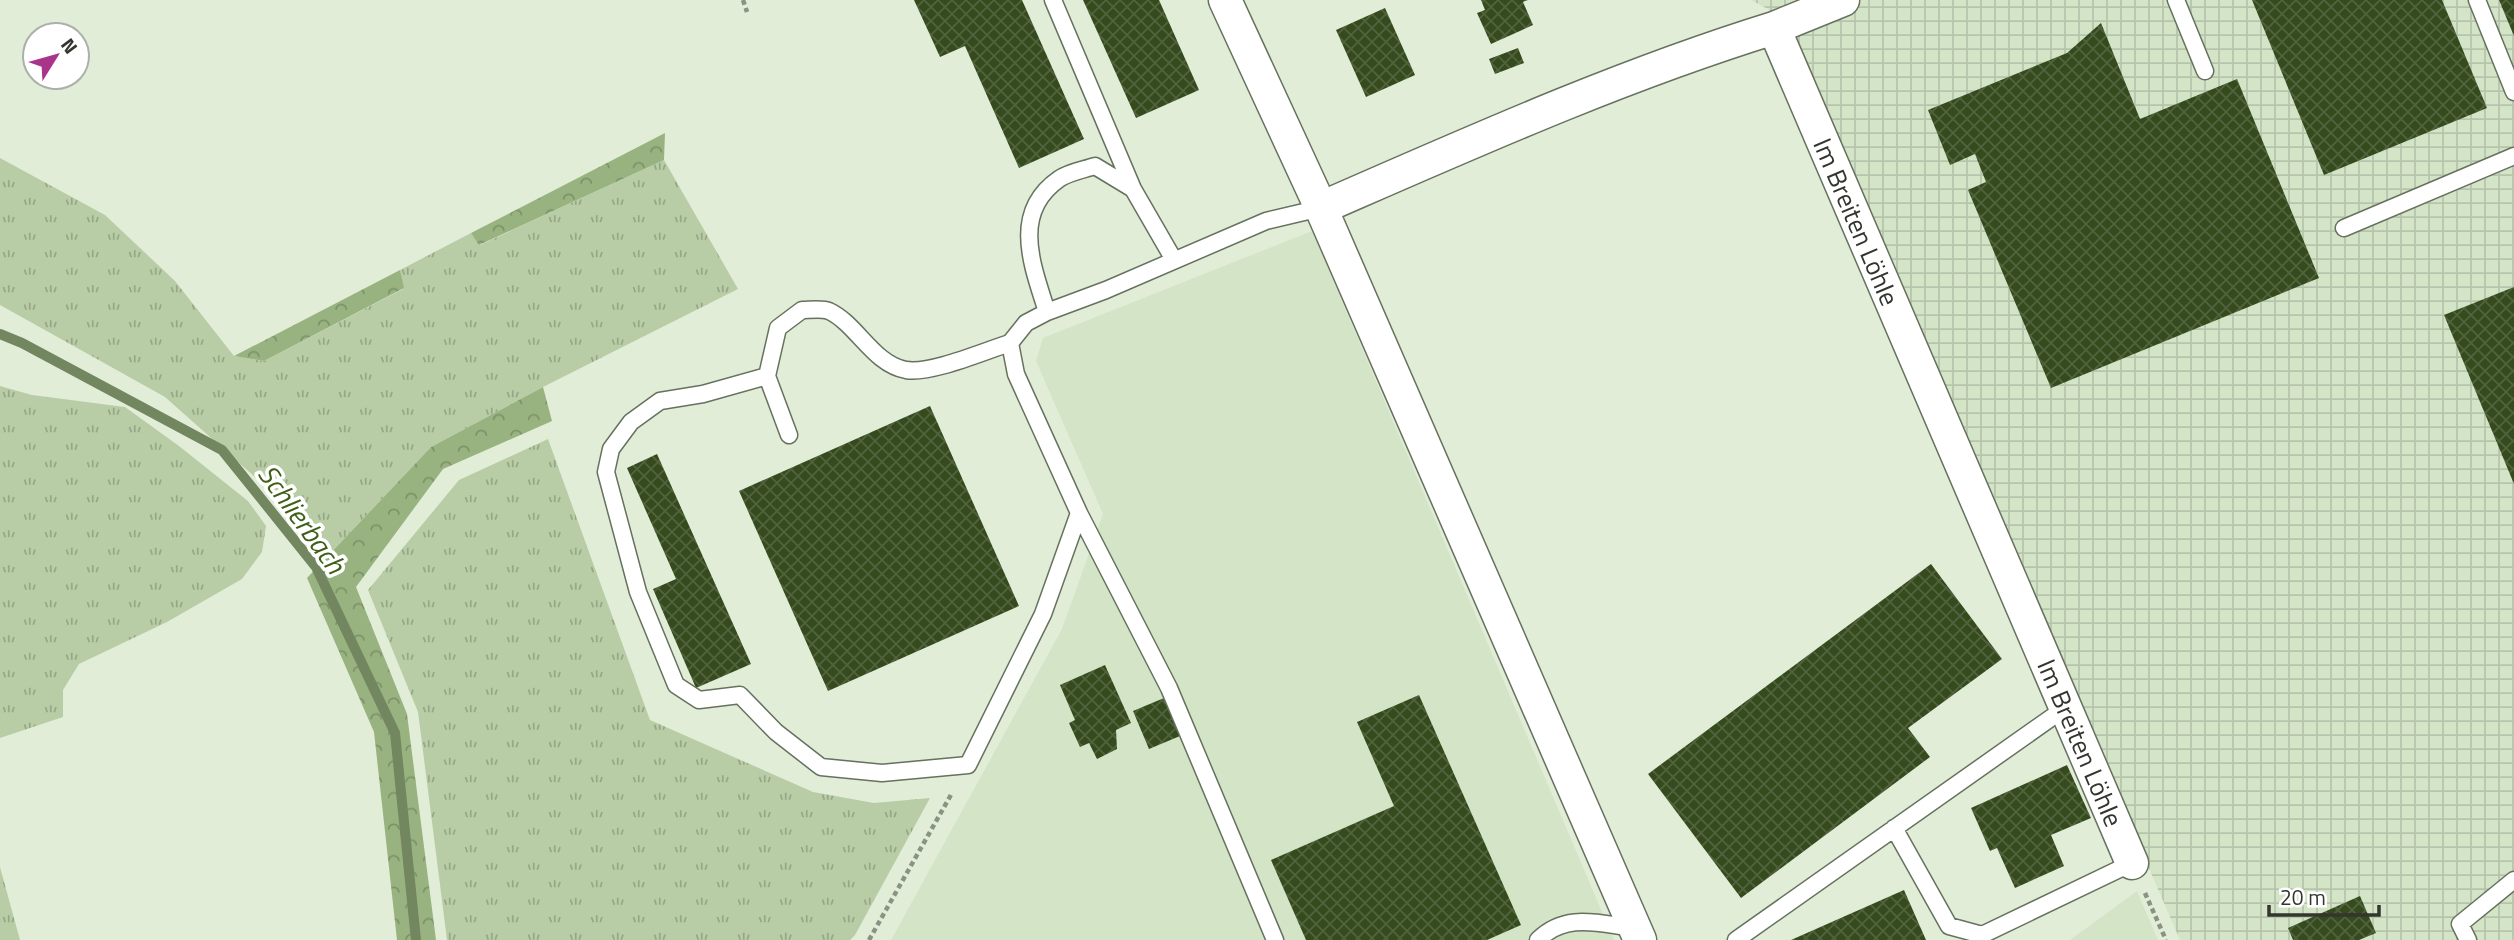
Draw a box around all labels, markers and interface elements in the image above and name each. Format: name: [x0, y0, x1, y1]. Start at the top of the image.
north arrow: [21, 21, 91, 91]
text: N: [54, 31, 86, 59]
street label: Im Breiten Löhle: [1804, 132, 1909, 312]
water label: Schlierbach: [248, 455, 357, 583]
street label: Im Breiten Löhle: [2028, 653, 2133, 833]
scale bar: [2269, 874, 2379, 918]
text: 20 m: [2280, 881, 2326, 913]

